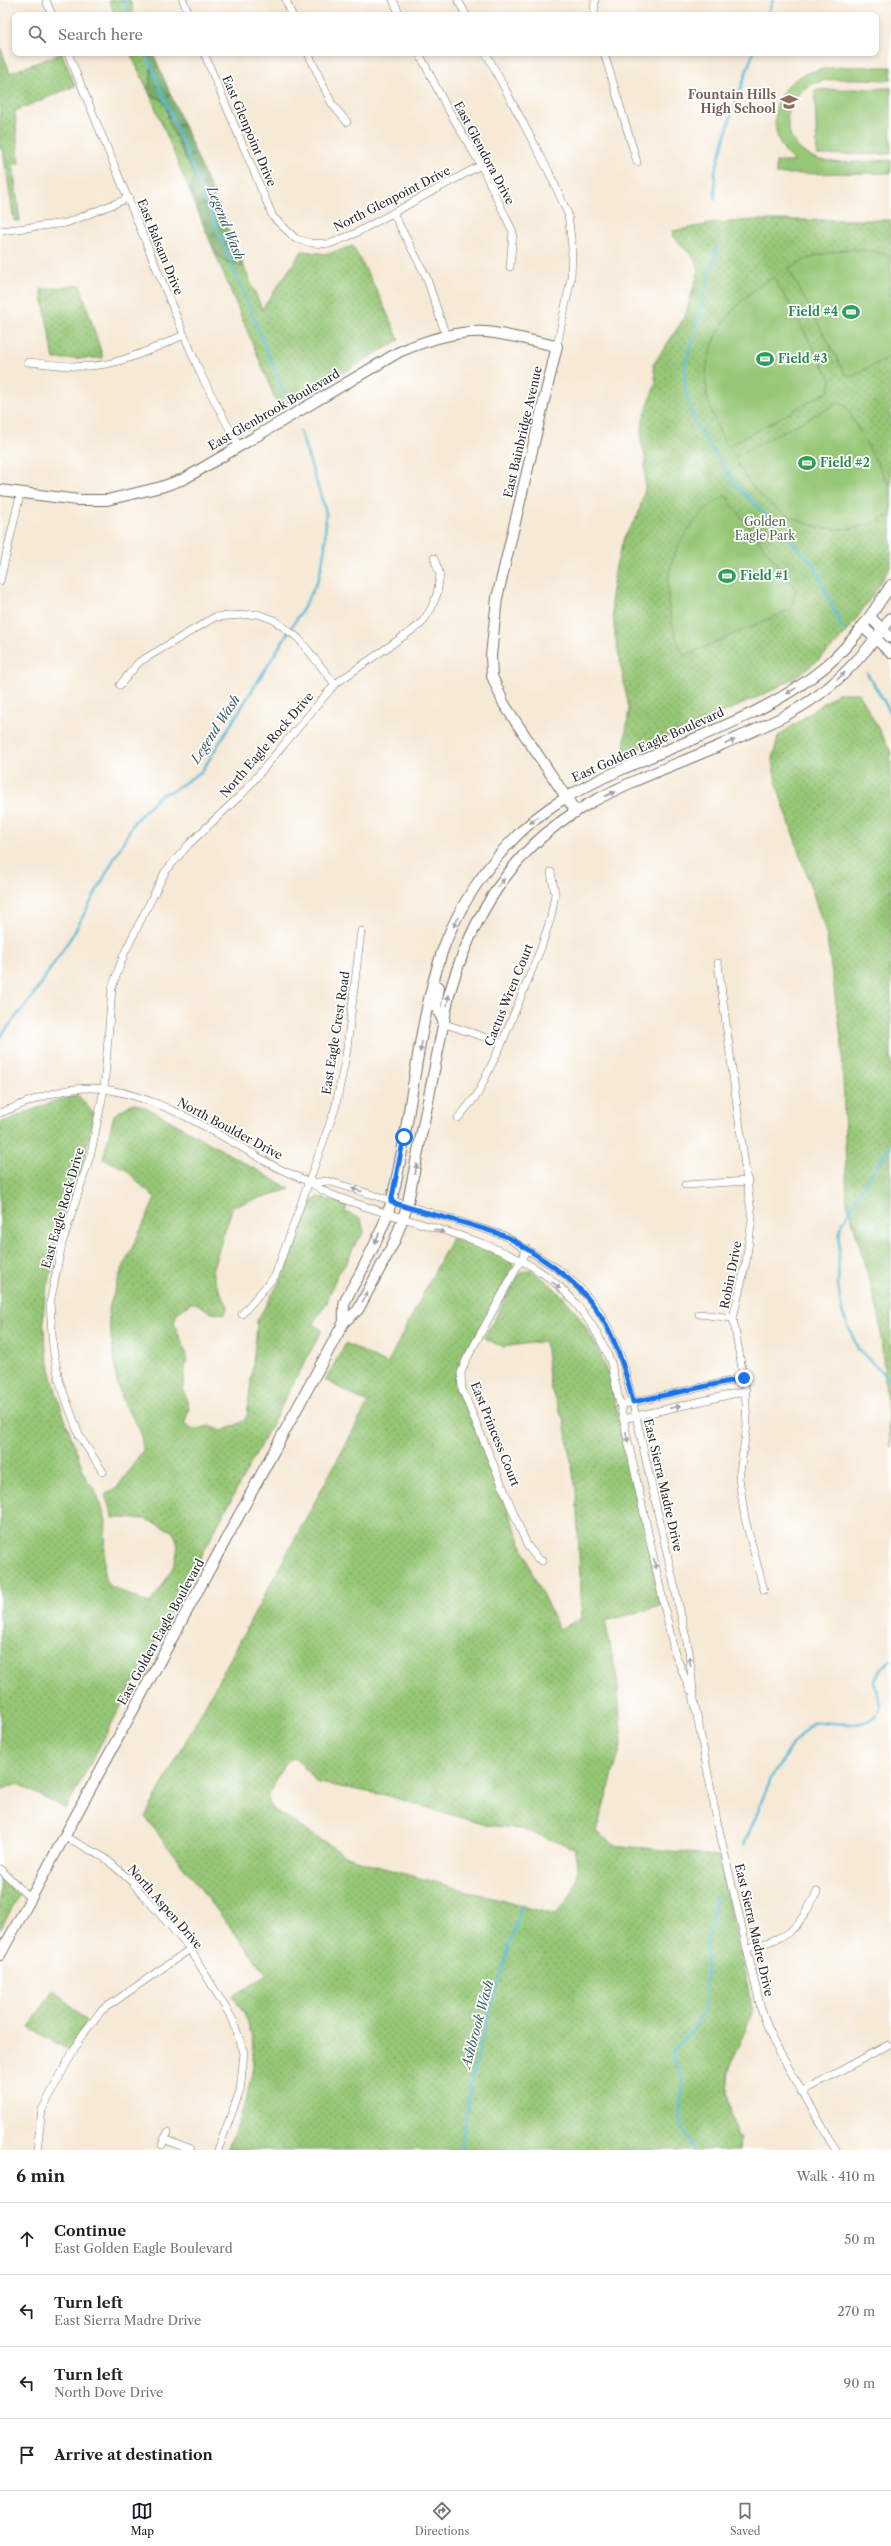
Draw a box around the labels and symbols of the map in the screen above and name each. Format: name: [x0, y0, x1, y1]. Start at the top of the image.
street label: East Glenpoint Drive: [219, 73, 280, 189]
place label: Fountain Hills High School: [688, 87, 776, 116]
school or university icon: Fountain Hills High School: [779, 92, 799, 112]
street label: East Glendora Drive: [451, 99, 518, 207]
street label: North Glenpoint Drive: [331, 162, 453, 235]
water label: Legend Wash: [204, 183, 248, 262]
street label: East Balsam Drive: [134, 196, 187, 297]
sports icon: Field #4: [841, 302, 861, 322]
place label: Field #4: [788, 304, 838, 319]
sports icon: Field #3: [755, 349, 775, 369]
place label: Field #3: [778, 351, 828, 366]
street label: East Bainbridge Avenue: [500, 364, 545, 499]
street label: East Glenbrook Boulevard: [205, 365, 343, 453]
sports icon: Field #2: [797, 453, 817, 473]
place label: Field #2: [820, 455, 870, 470]
park label: Golden Eagle Park: [735, 514, 796, 543]
sports icon: Field #1: [717, 566, 737, 586]
place label: Field #1: [740, 568, 789, 583]
one-way arrow: [836, 671, 846, 681]
one-way arrow: [785, 688, 797, 695]
street label: North Eagle Rock Drive: [217, 689, 317, 800]
water label: Legend Wash: [186, 692, 243, 767]
street label: East Golden Eagle Boulevard: [569, 704, 727, 785]
one-way arrow: [724, 738, 736, 744]
one-way arrow: [605, 790, 617, 796]
one-way arrow: [529, 815, 540, 824]
one-way arrow: [497, 877, 505, 888]
one-way arrow: [453, 917, 459, 928]
street label: Cactus Wren Court: [481, 941, 536, 1048]
street label: East Eagle Crest Road: [318, 969, 353, 1096]
one-way arrow: [445, 994, 451, 1006]
one-way arrow: [418, 1041, 424, 1053]
street label: North Boulder Drive: [175, 1094, 286, 1163]
route start: [395, 1128, 413, 1146]
street label: East Eagle Rock Drive: [38, 1145, 87, 1270]
one-way arrow: [413, 1163, 419, 1175]
one-way arrow: [351, 1187, 363, 1193]
one-way arrow: [434, 1228, 446, 1234]
one-way arrow: [374, 1232, 380, 1244]
street label: Robin Drive: [717, 1239, 744, 1310]
one-way arrow: [551, 1280, 562, 1289]
one-way arrow: [362, 1291, 368, 1303]
route end: [735, 1369, 753, 1387]
street label: East Princess Court: [468, 1379, 524, 1489]
one-way arrow: [669, 1404, 681, 1410]
street label: East Sierra Madre Drive: [641, 1417, 686, 1553]
one-way arrow: [625, 1431, 631, 1443]
street label: East Golden Eagle Boulevard: [114, 1555, 207, 1707]
one-way arrow: [653, 1558, 659, 1570]
one-way arrow: [686, 1655, 693, 1667]
street label: North Aspen Drive: [125, 1862, 206, 1952]
street label: East Sierra Madre Drive: [732, 1862, 777, 1998]
water label: Ashbrook Wash: [457, 1978, 496, 2072]

